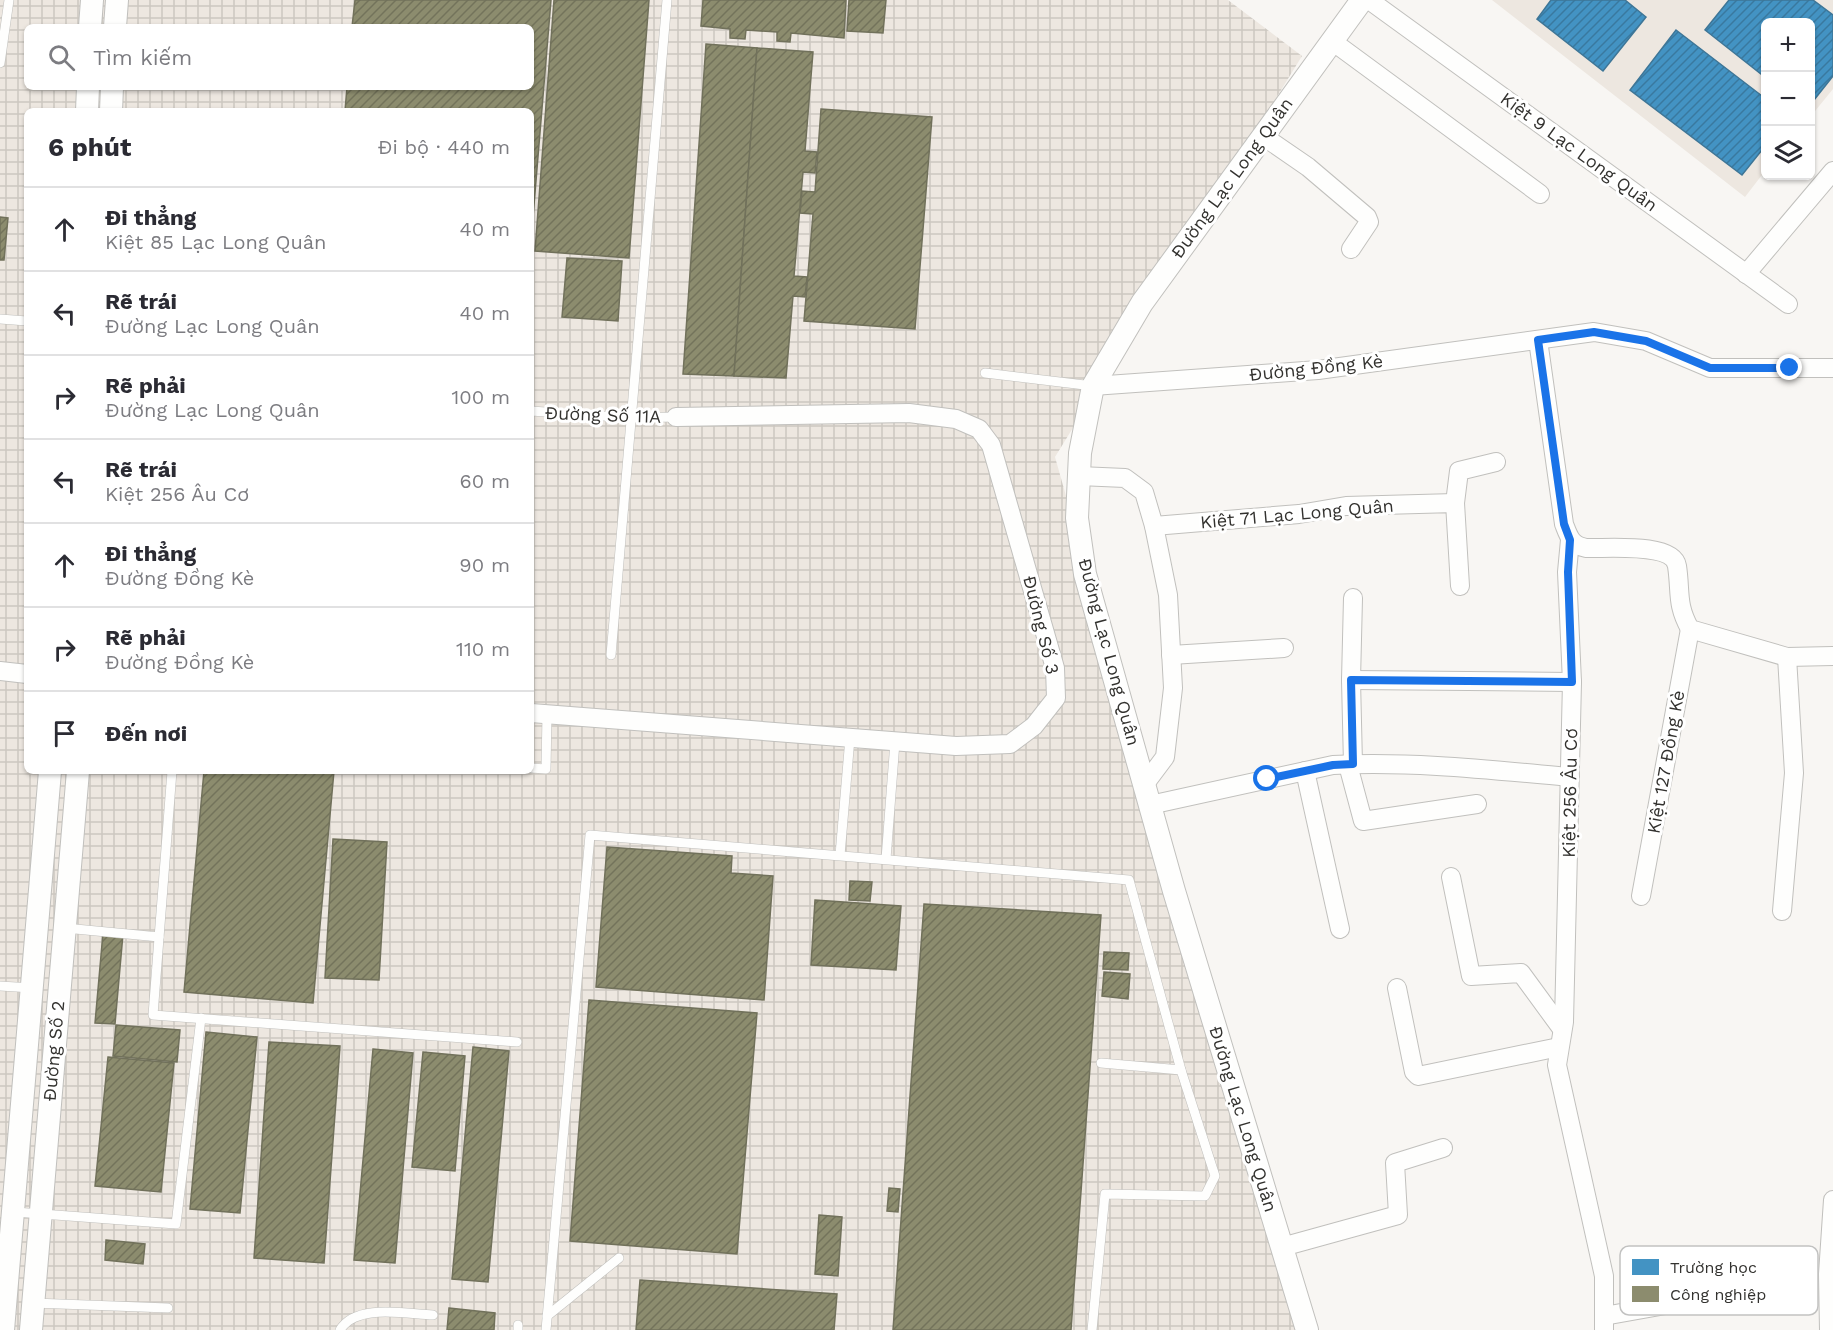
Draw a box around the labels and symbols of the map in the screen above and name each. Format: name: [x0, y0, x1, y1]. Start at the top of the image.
street label: Kiệt 9 Lạc Long Quân: [1497, 88, 1662, 216]
street label: Đường Lạc Long Quân: [1166, 93, 1297, 262]
street label: Đường Đồng Kè: [1248, 350, 1384, 385]
route end: [1776, 354, 1802, 380]
street label: Đường Số 11A: [545, 402, 661, 427]
street label: Kiệt 71 Lạc Long Quân: [1199, 495, 1395, 532]
street label: Đường Lạc Long Quân: [1074, 556, 1145, 748]
street label: Đường Số 3: [1019, 573, 1064, 676]
street label: Kiệt 127 Đồng Kè: [1643, 689, 1688, 835]
street label: Kiệt 256 Âu Cơ: [1558, 728, 1581, 858]
route start: [1253, 765, 1279, 791]
street label: Đường Số 2: [39, 1000, 68, 1102]
street label: Đường Lạc Long Quân: [1205, 1023, 1282, 1214]
legend: [1620, 1246, 1818, 1315]
text: Trường học: [1670, 1258, 1757, 1277]
text: Công nghiệp: [1670, 1285, 1766, 1304]

